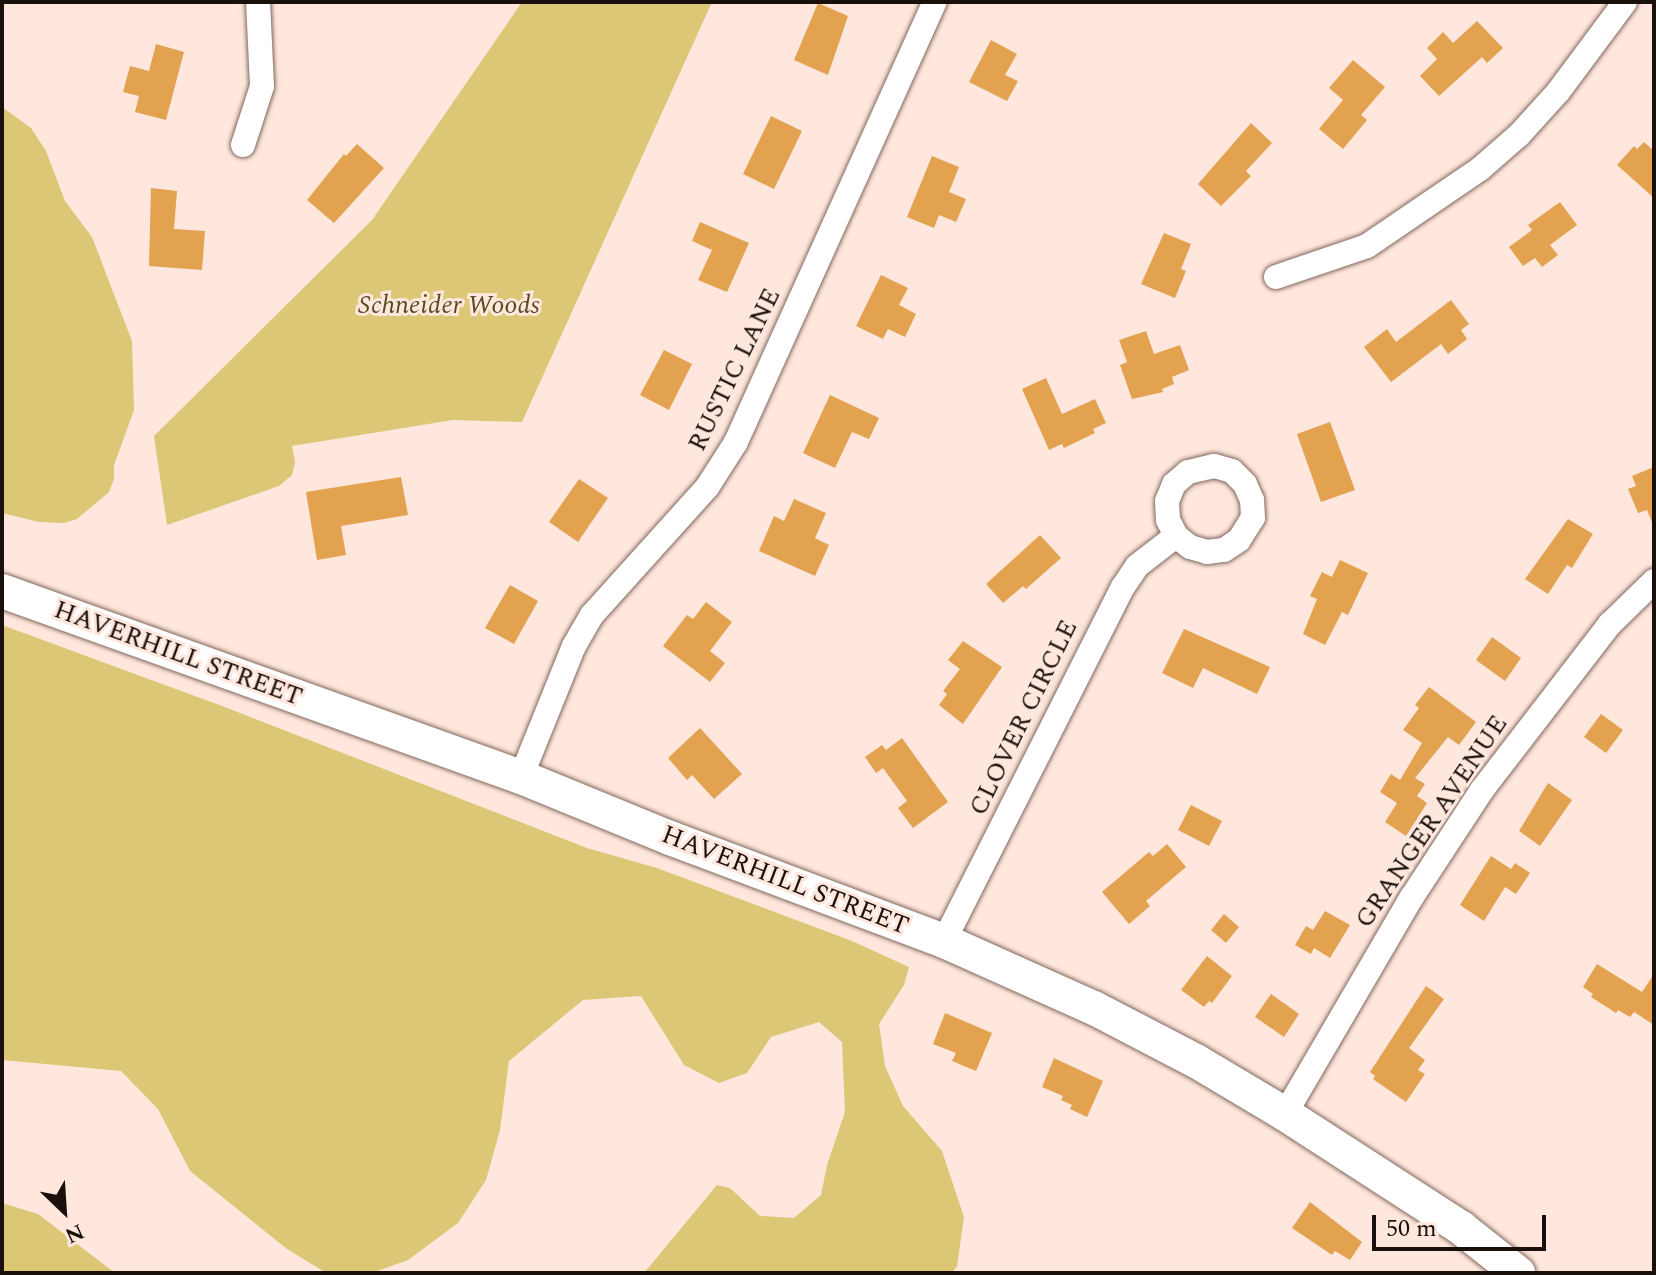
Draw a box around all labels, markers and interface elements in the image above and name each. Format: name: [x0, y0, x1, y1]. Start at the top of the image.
street label: RUSTIC LANE: [682, 283, 788, 457]
park label: Schneider Woods: [358, 290, 540, 322]
street label: HAVERHILL STREET: [50, 595, 306, 713]
street label: CLOVER CIRCLE: [963, 615, 1085, 821]
street label: GRANGER AVENUE: [1349, 710, 1515, 934]
street label: HAVERHILL STREET: [657, 819, 913, 943]
north arrow: [24, 1171, 104, 1251]
scale bar: [1376, 1199, 1550, 1249]
text: 50 m: [1386, 1211, 1437, 1247]
text: N: [59, 1214, 89, 1252]

